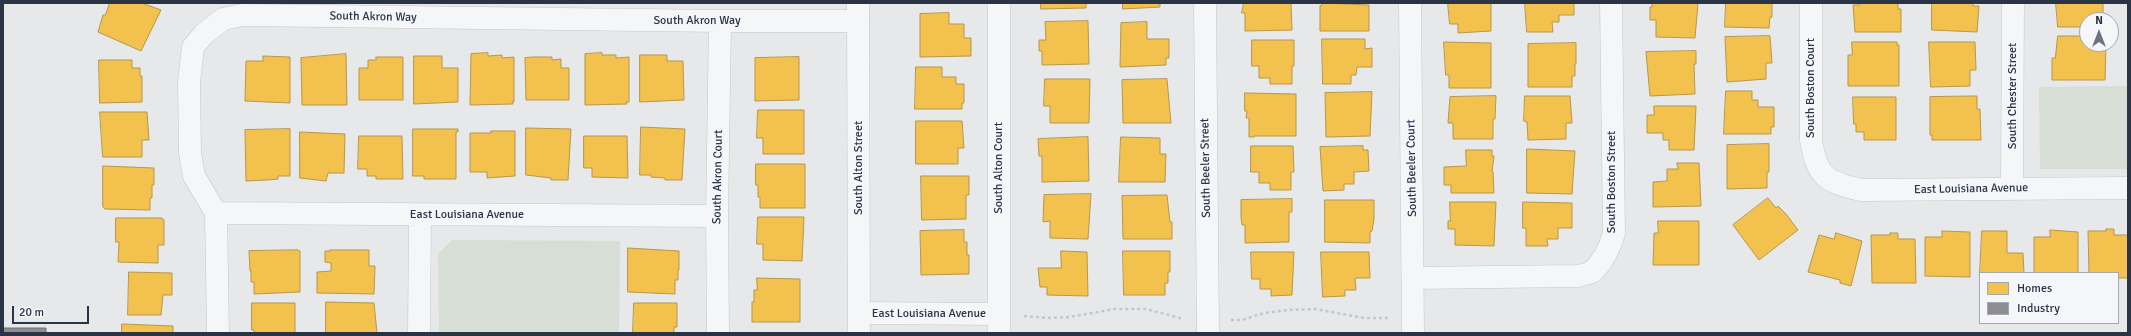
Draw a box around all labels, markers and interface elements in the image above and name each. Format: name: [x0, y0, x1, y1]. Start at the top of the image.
street label: South Akron Way: [329, 9, 417, 25]
north arrow: [2079, 12, 2119, 52]
street label: South Akron Way: [653, 14, 741, 28]
text: N: [2095, 14, 2103, 27]
street label: South Boston Court: [1804, 38, 1818, 138]
street label: South Chester Street: [2006, 43, 2020, 149]
street label: South Beeler Street: [1198, 118, 1214, 218]
street label: South Beeler Court: [1404, 119, 1420, 217]
street label: South Alton Street: [852, 121, 866, 215]
street label: South Alton Court: [992, 122, 1006, 214]
street label: South Akron Court: [710, 130, 726, 224]
street label: South Boston Street: [1605, 131, 1619, 233]
street label: East Louisiana Avenue: [1914, 181, 2028, 197]
street label: East Louisiana Avenue: [410, 208, 524, 222]
legend: [1979, 272, 2119, 324]
text: Homes: [2017, 281, 2052, 296]
scale bar: [14, 298, 91, 324]
text: Industry: [2017, 301, 2060, 316]
text: 20 m: [19, 305, 44, 320]
street label: East Louisiana Avenue: [872, 307, 986, 321]

